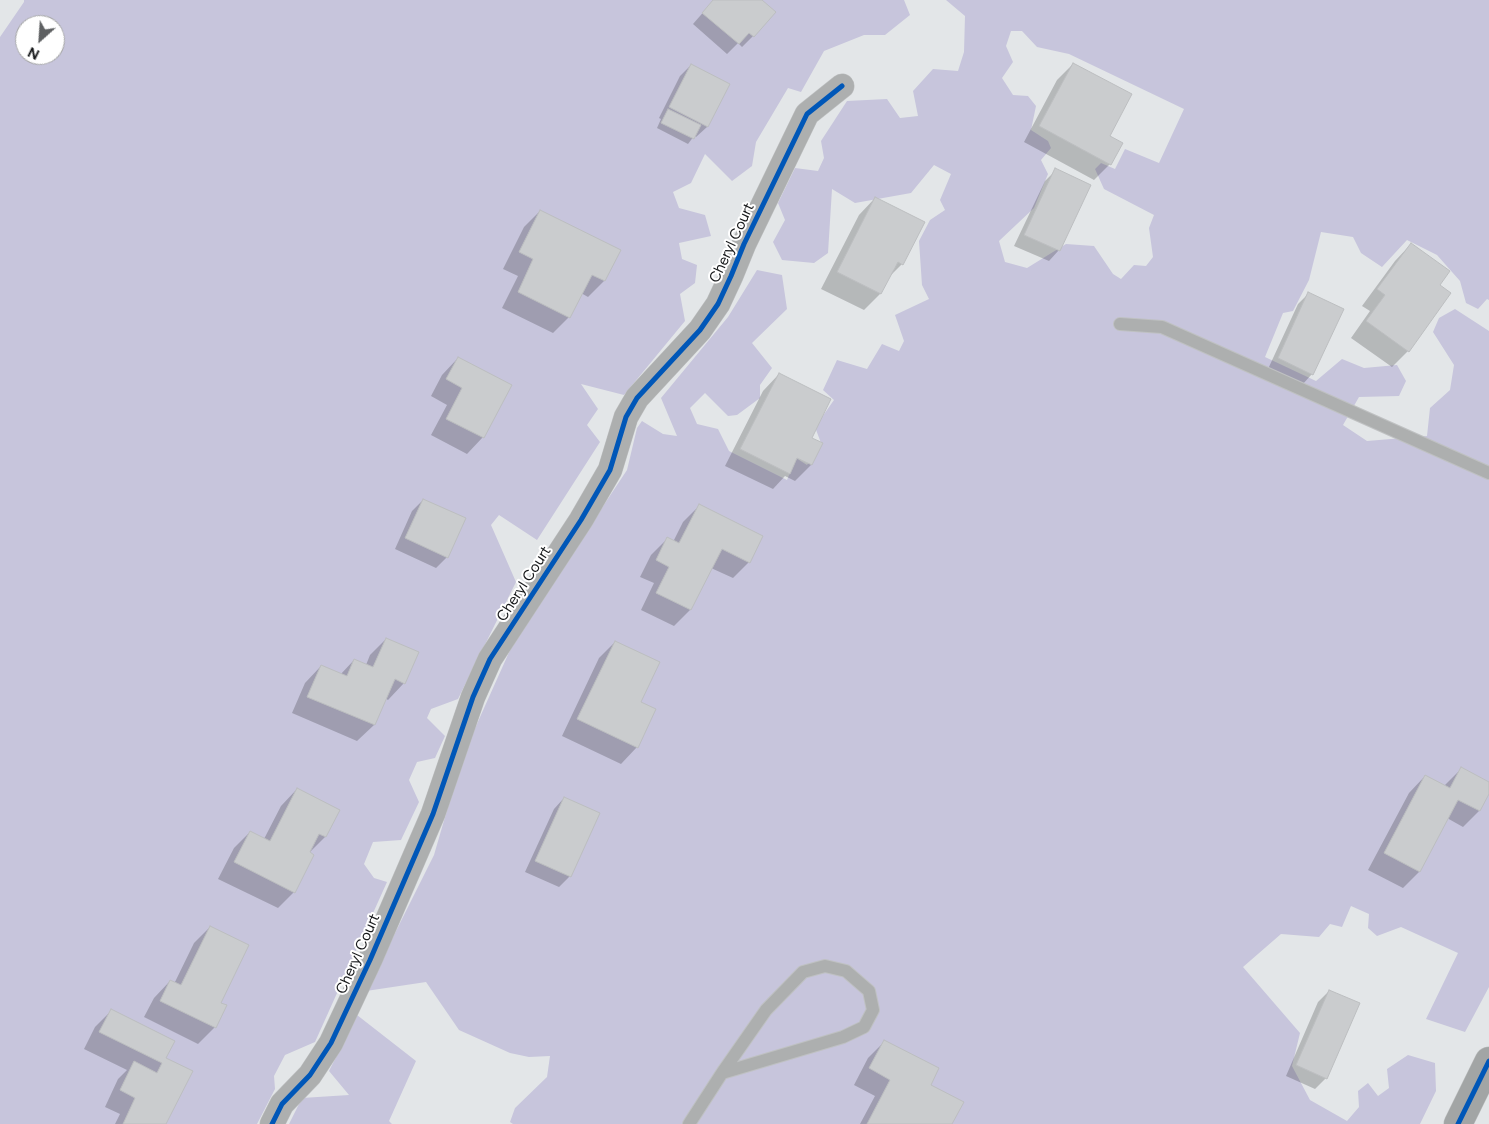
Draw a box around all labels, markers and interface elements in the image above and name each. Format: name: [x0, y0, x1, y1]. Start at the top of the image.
north arrow: [15, 15, 65, 65]
text: N: [25, 43, 42, 63]
street label: Cheryl Court: [706, 200, 758, 286]
street label: Cheryl Court: [493, 543, 555, 625]
street label: Cheryl Court: [332, 911, 384, 997]

